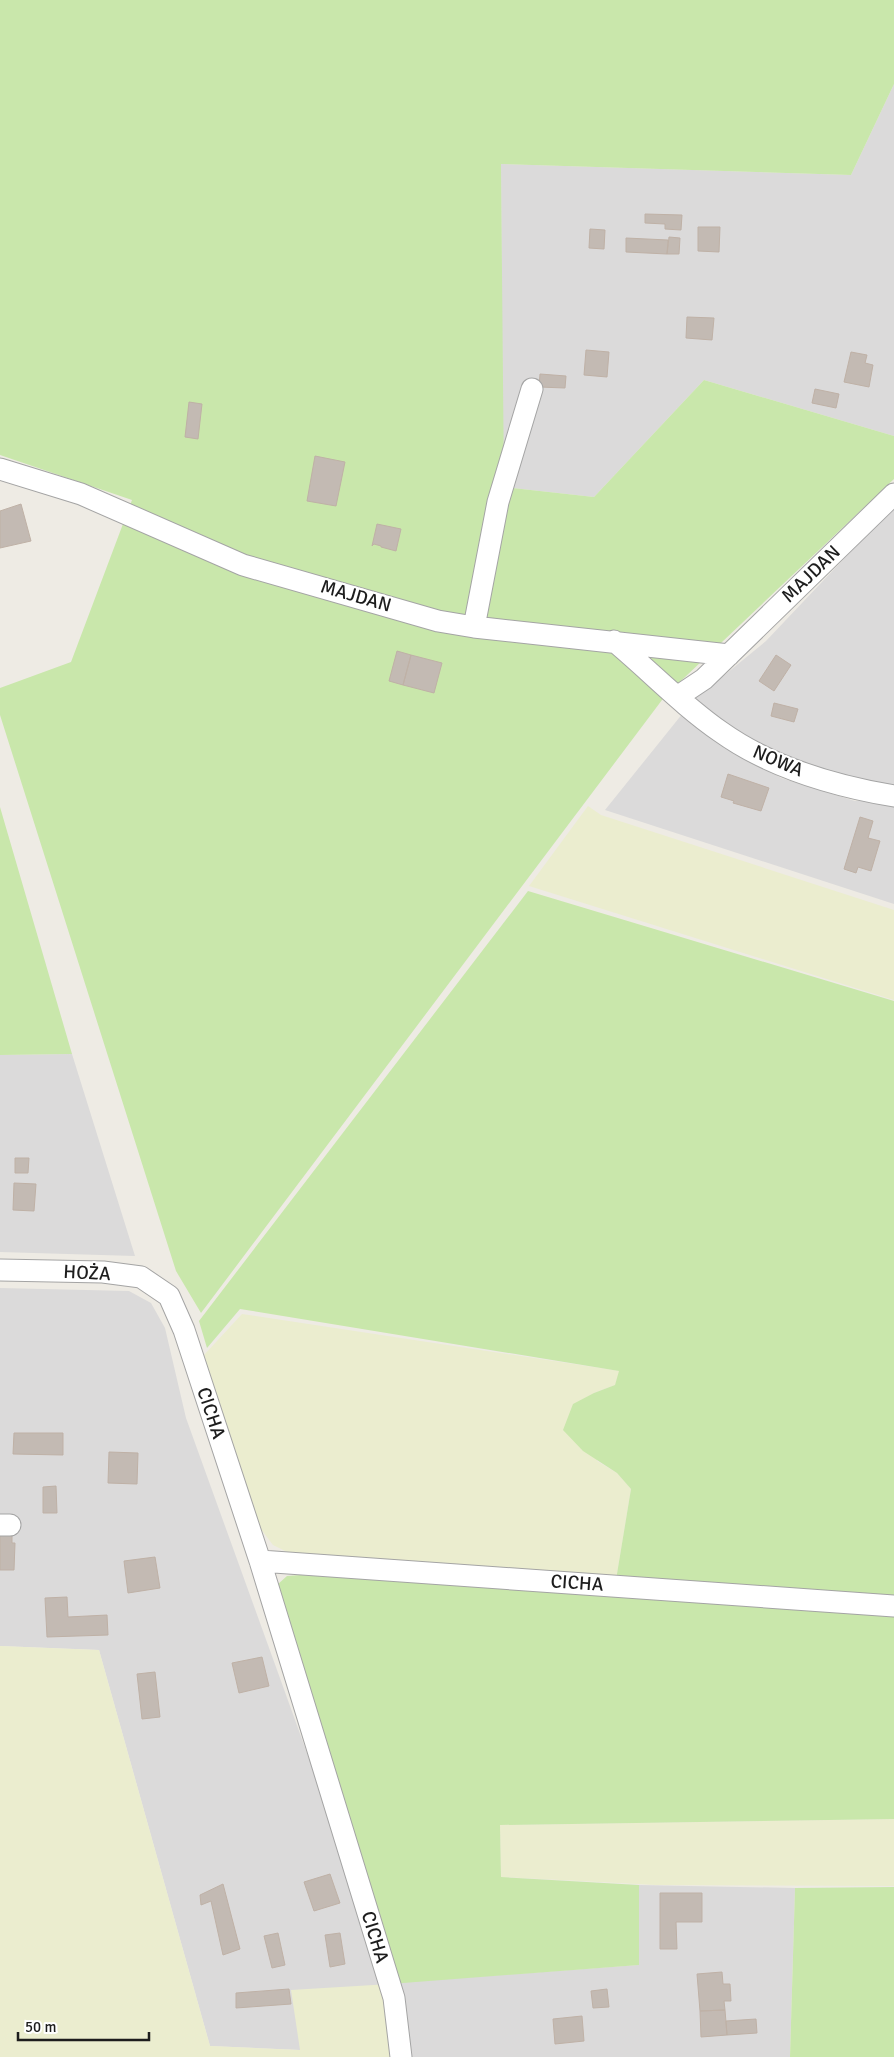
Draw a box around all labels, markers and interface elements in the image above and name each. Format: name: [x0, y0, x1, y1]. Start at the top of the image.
street label: MAJDAN: [777, 540, 845, 608]
street label: MAJDAN: [318, 574, 394, 618]
street label: NOWA: [749, 740, 807, 782]
street label: HOŻA: [63, 1260, 112, 1286]
street label: CICHA: [191, 1384, 231, 1442]
street label: CICHA: [550, 1569, 605, 1597]
street label: CICHA: [356, 1908, 394, 1966]
scale bar: [18, 2010, 149, 2042]
text: 50 m: [25, 2018, 56, 2036]

